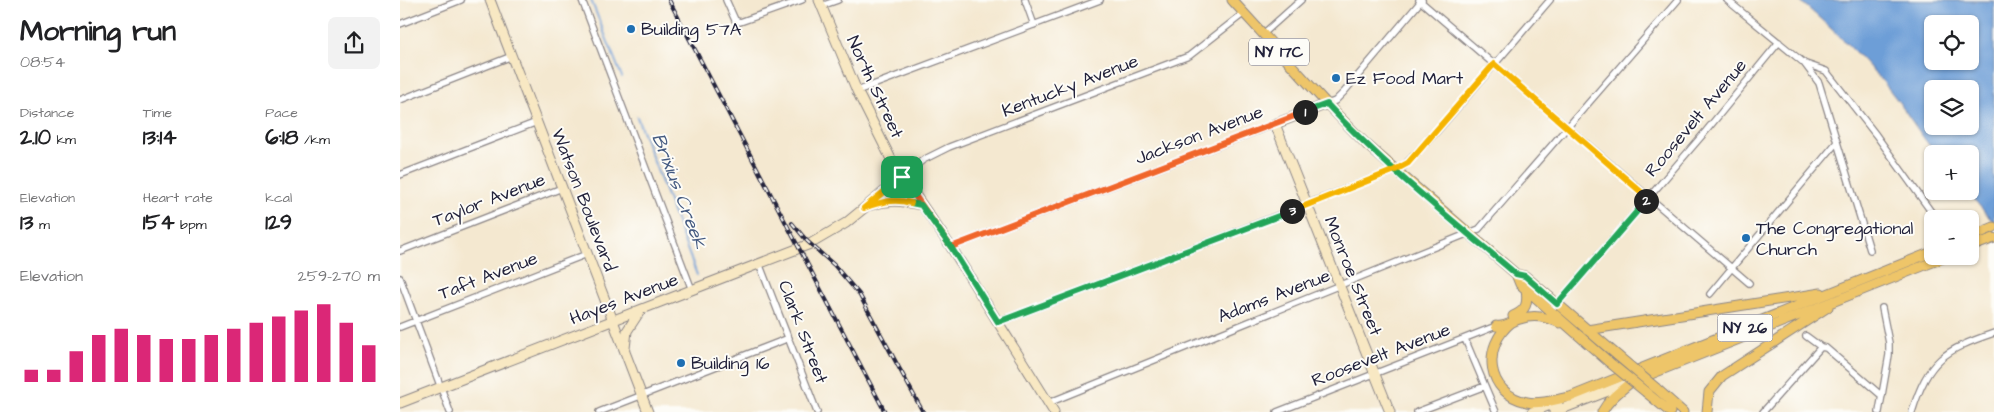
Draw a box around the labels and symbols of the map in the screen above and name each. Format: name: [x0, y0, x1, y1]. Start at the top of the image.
place label: Building 57A: [641, 17, 742, 43]
marker: Building 57A: [625, 23, 637, 35]
street label: North Street: [840, 32, 910, 143]
road number: NY 17C: [1249, 38, 1309, 66]
street label: Kentucky Avenue: [998, 48, 1142, 124]
street label: Roosevelt Avenue: [1639, 54, 1753, 182]
place label: Ez Food Mart: [1346, 66, 1464, 91]
marker: Ez Food Mart: [1330, 72, 1342, 84]
street label: Jackson Avenue: [1132, 99, 1267, 171]
pin: 1: [1292, 100, 1318, 124]
street label: Watson Boulevard: [545, 125, 623, 275]
water label: Brixius Creek: [645, 129, 714, 253]
pin: [881, 156, 923, 198]
street label: Taylor Avenue: [429, 167, 550, 234]
pin: 2: [1634, 188, 1658, 214]
pin: 3: [1280, 198, 1304, 224]
street label: Monroe Street: [1318, 213, 1389, 340]
place label: The Congregational Church: [1756, 216, 1914, 262]
marker: The Congregational Church: [1740, 232, 1752, 244]
street label: Taft Avenue: [435, 246, 541, 306]
street label: Adams Avenue: [1214, 263, 1334, 329]
street label: Hayes Avenue: [566, 267, 682, 332]
street label: Clark Street: [772, 277, 834, 388]
road number: NY 26: [1718, 314, 1772, 342]
street label: Roosevelt Avenue: [1308, 317, 1454, 393]
place label: Building 16: [691, 351, 770, 377]
marker: Building 16: [675, 357, 687, 369]

